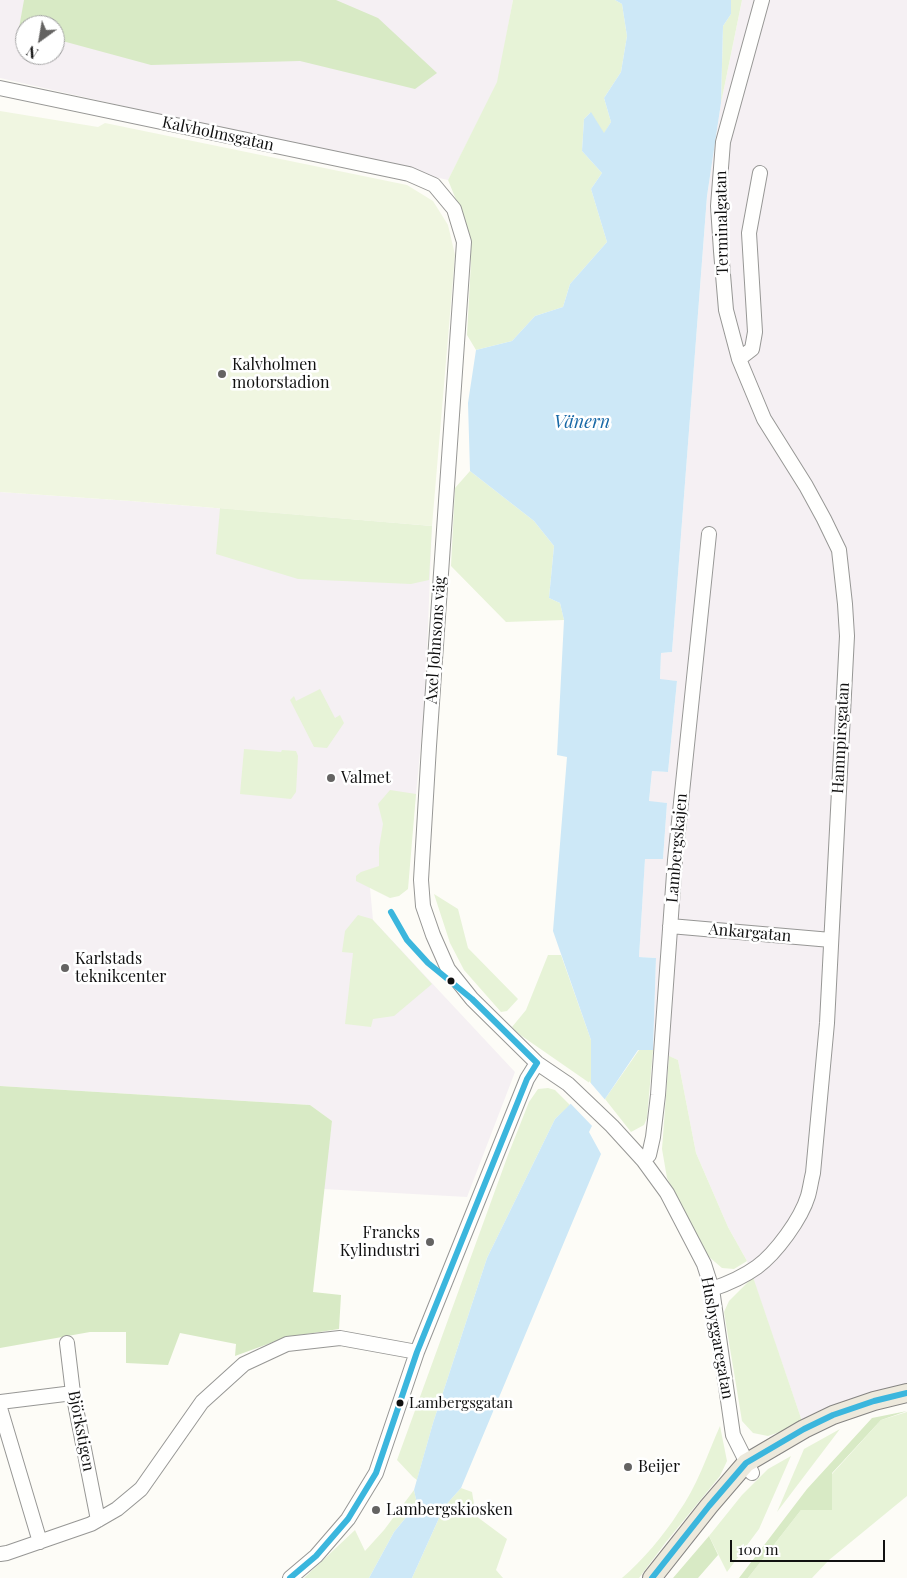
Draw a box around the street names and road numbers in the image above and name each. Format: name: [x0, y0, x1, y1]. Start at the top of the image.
street label: Kalvholmsgatan: [160, 113, 276, 155]
street label: Terminalgatan: [711, 170, 733, 276]
street label: Axel Johnsons väg: [422, 575, 450, 705]
street label: Hamnpirsgatan: [828, 682, 854, 794]
street label: Lambergskajen: [663, 792, 691, 904]
street label: Ankargatan: [708, 920, 792, 946]
street label: Husbyggaregatan: [697, 1275, 737, 1401]
street label: Björkstigen: [64, 1389, 98, 1473]

